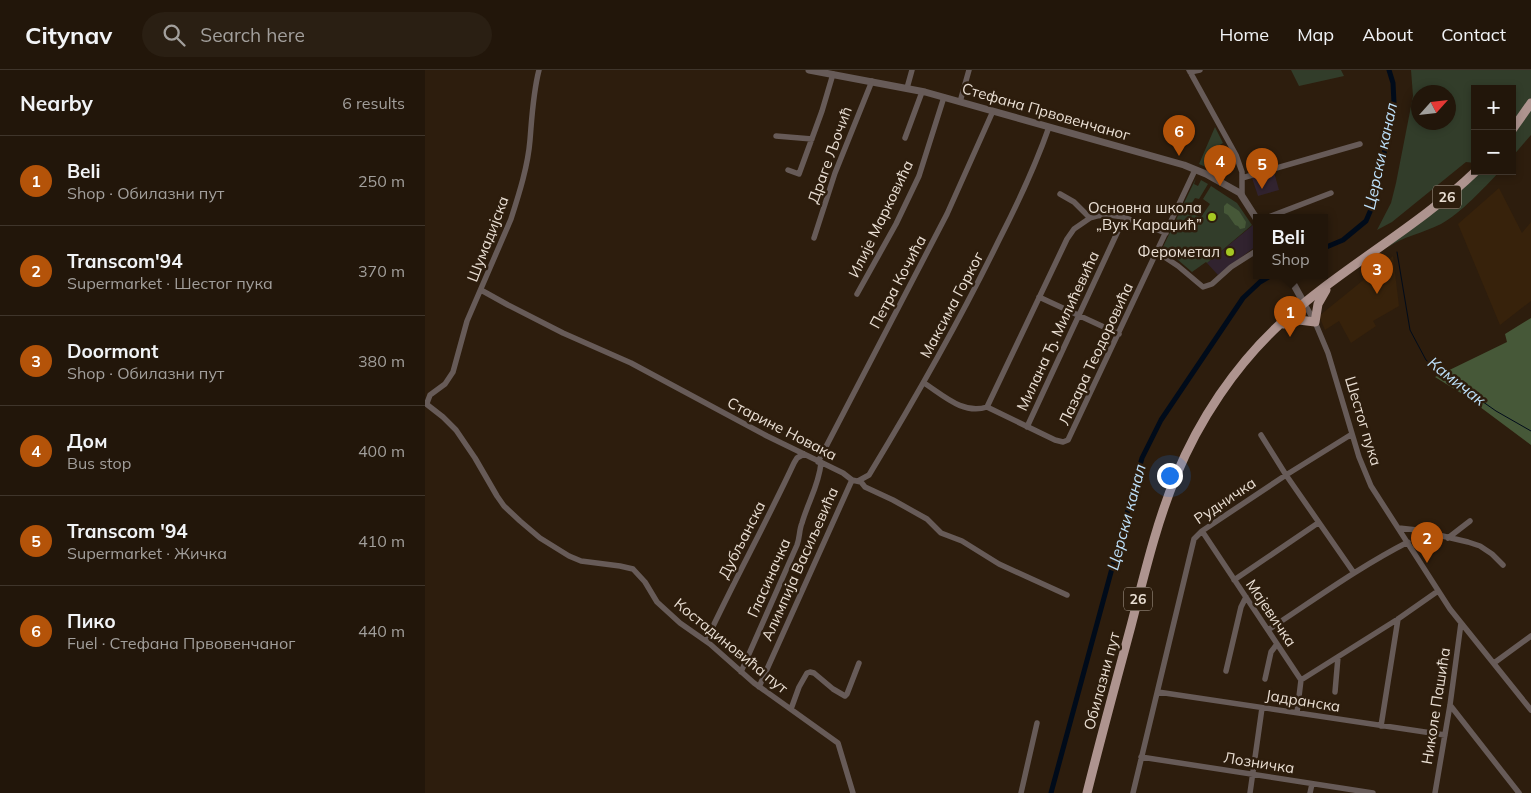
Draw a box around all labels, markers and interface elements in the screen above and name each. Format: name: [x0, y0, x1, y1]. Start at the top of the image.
search box: [142, 12, 492, 57]
text: Citynav: [25, 20, 112, 50]
icon: search: [160, 21, 188, 49]
text: Search here: [200, 23, 305, 47]
text: Home: [1219, 23, 1269, 46]
text: Map: [1297, 23, 1334, 46]
text: About: [1362, 23, 1413, 46]
text: Contact: [1441, 23, 1506, 46]
street label: Стефана Првовенчаног: [960, 78, 1133, 145]
north arrow: [1411, 85, 1456, 130]
map controls: [1471, 85, 1516, 175]
button: +: [1471, 85, 1516, 130]
text: Nearby: [20, 90, 93, 116]
text: 6 results: [342, 93, 405, 113]
water label: Церски канал: [1359, 101, 1401, 211]
street label: Драге Љочић: [803, 104, 856, 206]
pin: 6: [1163, 115, 1195, 156]
button: −: [1471, 130, 1516, 175]
pin: 4: [1204, 145, 1236, 186]
pin: 5: [1246, 148, 1278, 189]
street label: Илије Марковића: [844, 157, 917, 281]
text: Beli: [67, 159, 100, 183]
text: 1: [31, 171, 41, 191]
text: 250 m: [358, 171, 405, 191]
text: Shop · Обилазни пут: [67, 183, 224, 203]
road number: 26: [1433, 185, 1461, 208]
street label: Шумадијска: [463, 193, 513, 284]
place label: Основна школа „Вук Караџић”: [1088, 198, 1202, 234]
marker: Основна школа „Вук Караџић”: [1206, 211, 1218, 223]
popup: [1253, 214, 1328, 279]
text: Beli: [1271, 225, 1305, 249]
street label: Петра Кочића: [865, 232, 930, 332]
place label: Ферометал: [1138, 242, 1220, 261]
marker: Ферометал: [1224, 246, 1236, 258]
street label: Максима Горког: [916, 248, 988, 361]
street label: Милана Ђ. Милићевића: [1012, 248, 1103, 414]
text: Transcom'94: [67, 249, 183, 273]
text: Shop: [1271, 249, 1310, 269]
pin: 3: [1361, 253, 1393, 294]
text: 2: [31, 261, 41, 281]
text: 370 m: [358, 261, 405, 281]
text: Supermarket · Шестог пука: [67, 273, 273, 293]
street label: Лазара Теодоровића: [1054, 279, 1137, 428]
pin: 1: [1274, 296, 1306, 337]
text: Doormont: [67, 339, 158, 363]
text: 3: [31, 351, 41, 371]
text: 380 m: [358, 351, 405, 371]
water label: Камичак: [1424, 352, 1490, 410]
text: Shop · Обилазни пут: [67, 363, 224, 383]
street label: Шестог пука: [1341, 374, 1386, 468]
street label: Старине Новака: [724, 393, 840, 464]
text: Дом: [67, 429, 107, 453]
text: 4: [31, 441, 41, 461]
text: 400 m: [358, 441, 405, 461]
text: Bus stop: [67, 453, 131, 473]
water label: Церски канал: [1102, 462, 1150, 572]
your location: [1157, 463, 1183, 489]
street label: Рудничка: [1190, 473, 1259, 528]
street label: Алимпија Васиљевића: [757, 484, 842, 644]
street label: Дубљанска: [714, 498, 769, 582]
text: Transcom '94: [67, 519, 188, 543]
pin: 2: [1411, 522, 1443, 563]
text: 5: [31, 531, 41, 551]
text: 410 m: [358, 531, 405, 551]
street label: Гласиначка: [743, 535, 794, 620]
text: Supermarket · Жичка: [67, 543, 227, 563]
street label: Мајевичка: [1242, 575, 1301, 650]
road number: 26: [1124, 588, 1152, 610]
street label: Костадиновића пут: [671, 594, 792, 697]
text: Пико: [67, 609, 116, 633]
text: 6: [31, 621, 41, 641]
text: 440 m: [358, 621, 405, 641]
street label: Обилазни пут: [1079, 630, 1124, 732]
text: Fuel · Стефана Првовенчаног: [67, 633, 295, 653]
street label: Николе Пашића: [1417, 646, 1454, 766]
street label: Јадранска: [1264, 685, 1342, 716]
street label: Лозничка: [1222, 748, 1296, 777]

